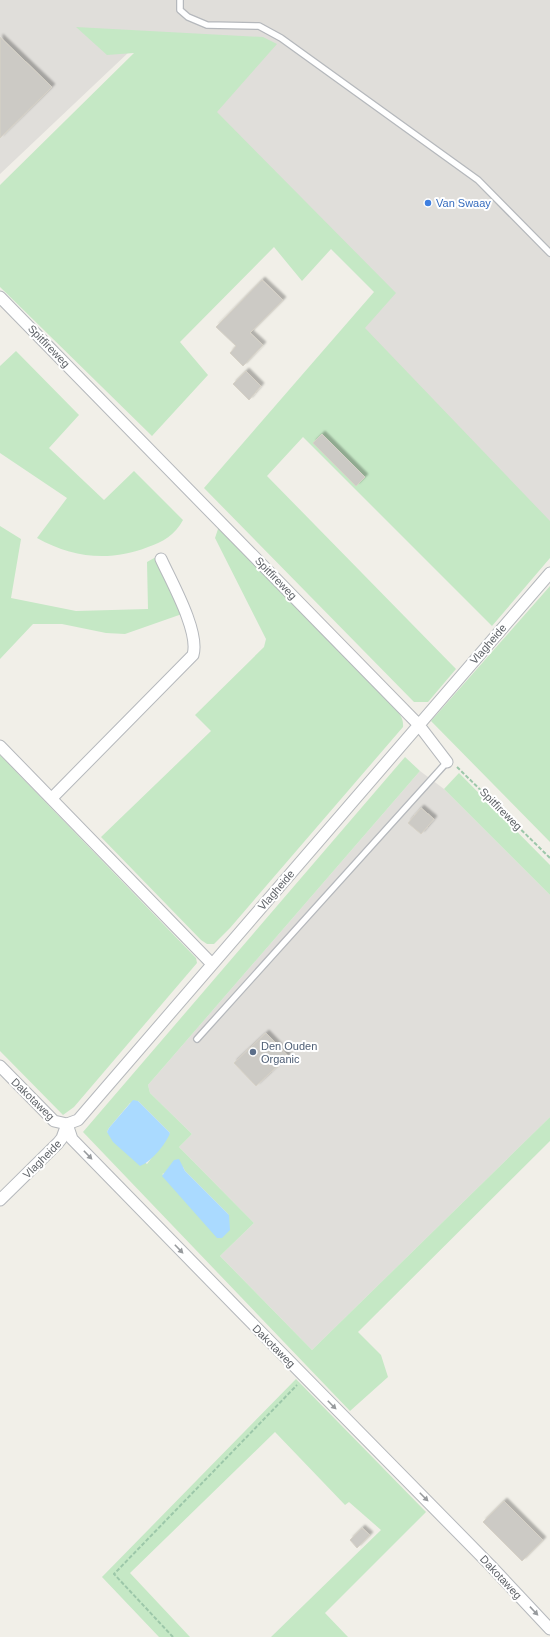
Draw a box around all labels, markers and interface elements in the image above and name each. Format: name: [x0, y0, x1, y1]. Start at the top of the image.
place label: Van Swaay: [436, 197, 491, 209]
marker: Van Swaay: [423, 198, 433, 208]
street label: Spitfireweg: [26, 322, 72, 370]
street label: Spitfireweg: [253, 554, 299, 602]
street label: Vlagheide: [467, 622, 509, 666]
street label: Spitfireweg: [478, 786, 524, 832]
street label: Vlagheide: [255, 868, 297, 912]
place label: Den Ouden Organic: [261, 1040, 317, 1065]
marker: Den Ouden Organic: [248, 1047, 258, 1057]
street label: Dakotaweg: [9, 1076, 57, 1122]
street label: Vlagheide: [20, 1137, 64, 1181]
one-way arrow: [84, 1150, 93, 1160]
one-way arrow: [174, 1244, 184, 1254]
street label: Dakotaweg: [250, 1322, 298, 1370]
one-way arrow: [327, 1400, 337, 1410]
one-way arrow: [419, 1492, 429, 1502]
street label: Dakotaweg: [478, 1553, 524, 1601]
one-way arrow: [529, 1606, 538, 1616]

